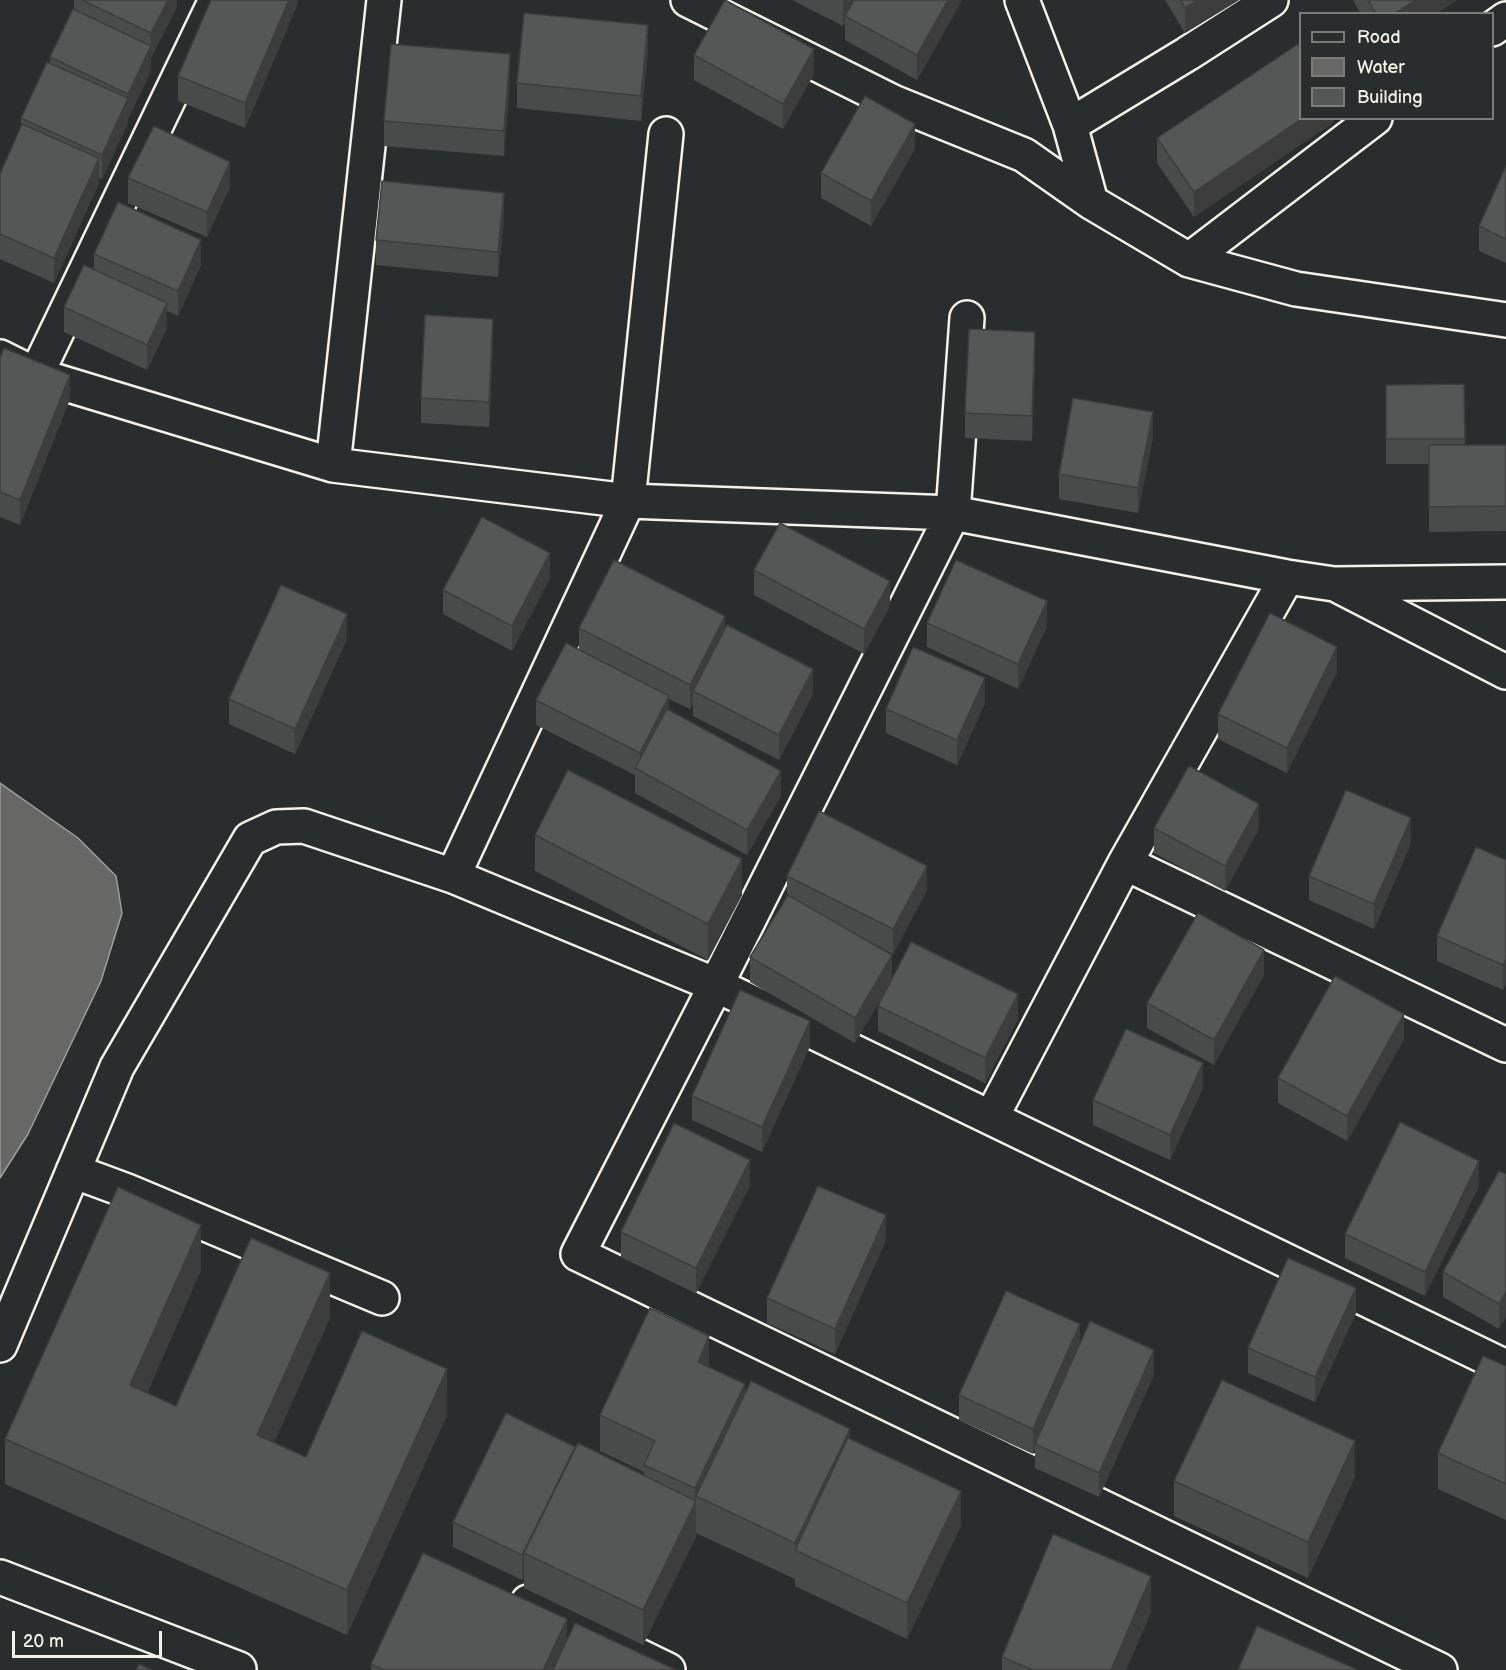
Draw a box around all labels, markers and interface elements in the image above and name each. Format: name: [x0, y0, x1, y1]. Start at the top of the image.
legend: [1299, 12, 1494, 120]
text: Road: [1357, 27, 1401, 48]
text: Water: [1357, 57, 1405, 78]
text: Building: [1357, 87, 1423, 108]
scale bar: [15, 1619, 165, 1657]
text: 20 m: [23, 1631, 64, 1652]

